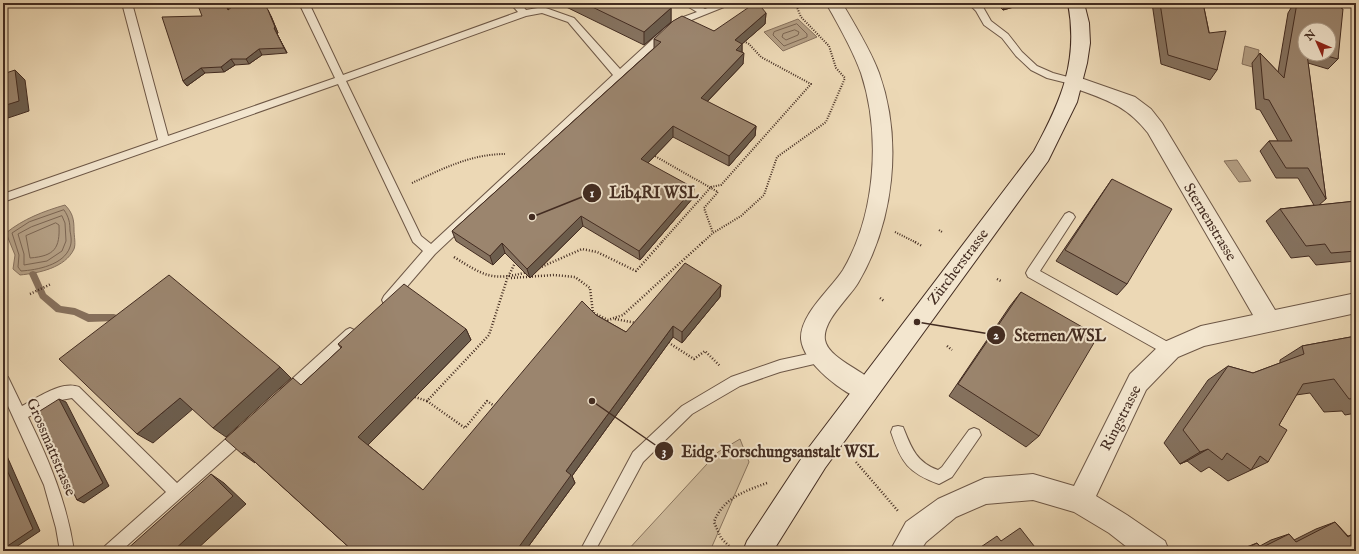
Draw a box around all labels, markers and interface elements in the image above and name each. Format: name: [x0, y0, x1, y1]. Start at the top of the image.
north arrow: [1297, 22, 1337, 62]
text: N: [1302, 27, 1319, 45]
callout: Lib4RI WSL: [582, 179, 707, 207]
street label: Sternenstrasse: [1179, 179, 1241, 265]
text: Lib4RI WSL: [609, 184, 699, 204]
text: 1: [590, 186, 595, 201]
street label: Zürcherstrasse: [923, 225, 993, 309]
callout: Sternen/WSL: [986, 321, 1114, 349]
text: Sternen/WSL: [1014, 327, 1106, 347]
text: 2: [993, 328, 999, 343]
street label: Ringstrasse: [1096, 382, 1146, 454]
street label: Grossmattstrasse: [22, 395, 80, 499]
callout: Eidg. Forschungsanstalt WSL: [654, 437, 887, 465]
text: Eidg. Forschungsanstalt WSL: [681, 443, 879, 463]
text: 3: [662, 444, 666, 459]

